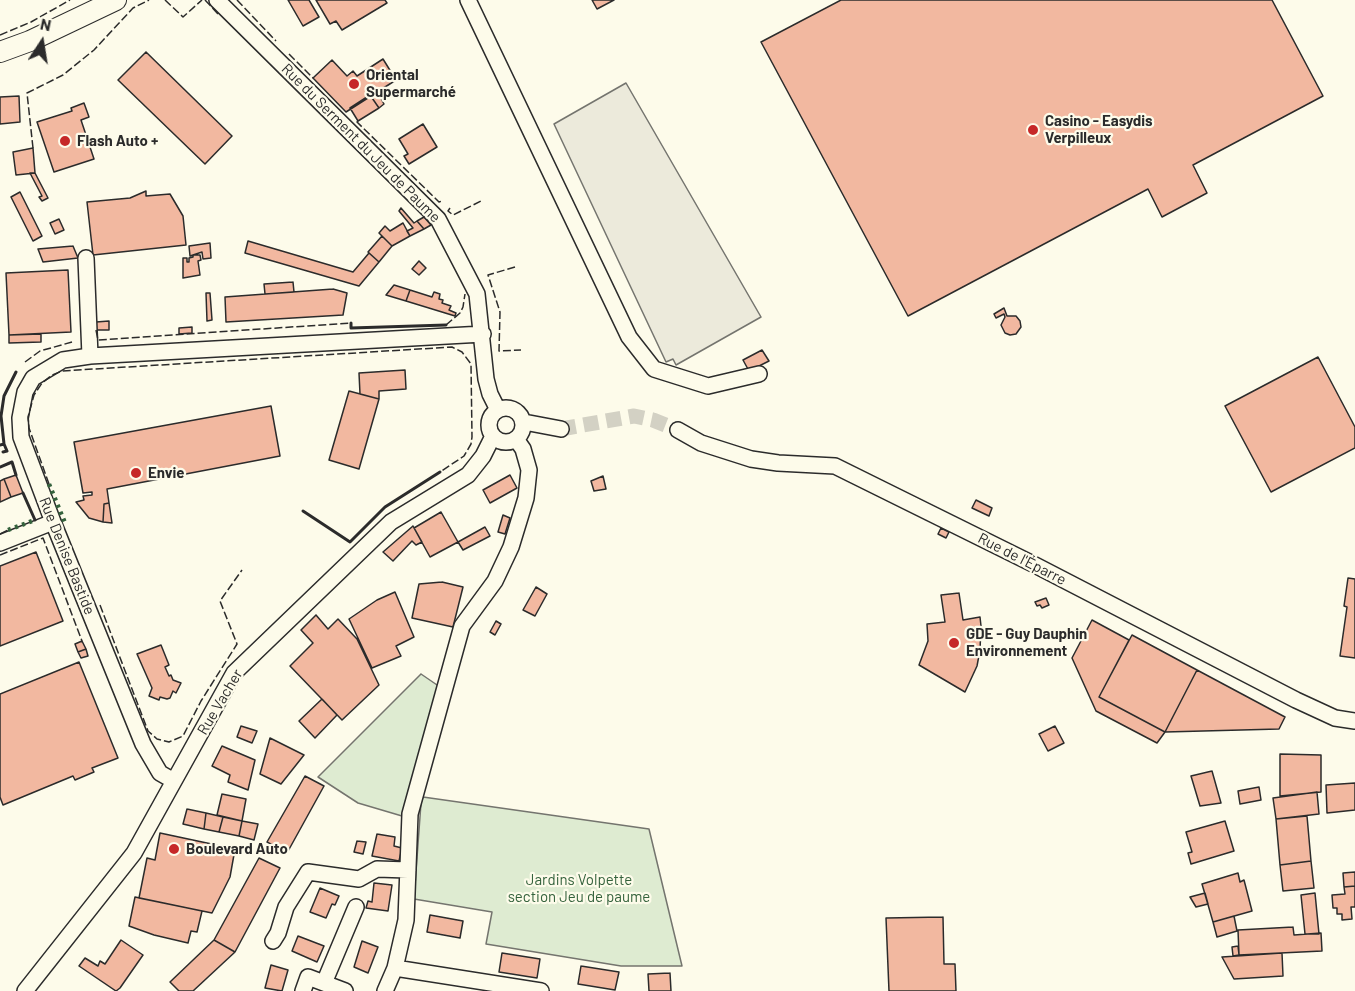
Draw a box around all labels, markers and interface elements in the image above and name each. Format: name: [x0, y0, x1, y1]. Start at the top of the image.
north arrow: [12, 12, 72, 72]
text: N: [39, 14, 53, 34]
street label: Rue du Serment du Jeu de Paume: [278, 60, 444, 226]
place label: Oriental Supermarché: [366, 66, 456, 101]
marker: Oriental Supermarché: [347, 77, 361, 91]
place label: Casino - Easydis Verpilleux: [1045, 112, 1153, 147]
marker: Casino - Easydis Verpilleux: [1026, 123, 1040, 137]
place label: Flash Auto +: [77, 132, 158, 150]
marker: Flash Auto +: [58, 134, 72, 148]
place label: Envie: [148, 464, 184, 482]
marker: Envie: [129, 466, 143, 480]
street label: Rue Denise Bastide: [35, 495, 99, 617]
street label: Rue de l'Éparre: [975, 529, 1069, 589]
place label: GDE - Guy Dauphin Environnement: [966, 625, 1087, 660]
marker: GDE - Guy Dauphin Environnement: [947, 636, 961, 650]
street label: Rue Vacher: [193, 666, 247, 738]
place label: Boulevard Auto: [186, 840, 288, 858]
marker: Boulevard Auto: [167, 842, 181, 856]
park label: Jardins Volpette section Jeu de paume: [508, 871, 650, 906]

